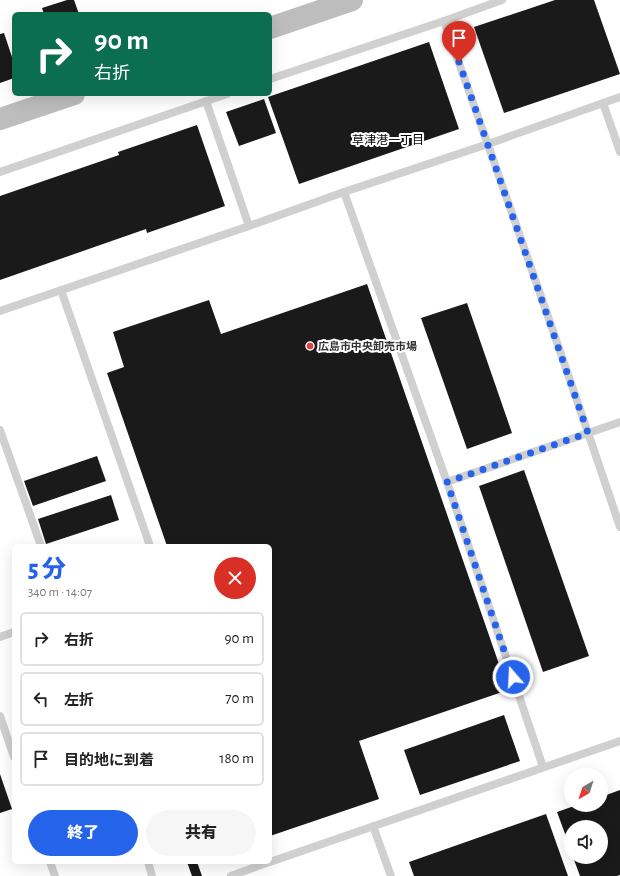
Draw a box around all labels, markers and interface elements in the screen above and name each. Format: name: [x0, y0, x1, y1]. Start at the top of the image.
pin: [442, 21, 476, 62]
text: 90 m: [94, 27, 149, 55]
icon: arrive: [448, 27, 470, 49]
icon: right: [28, 28, 80, 80]
text: 右折: [94, 65, 130, 83]
district label: 草津港一丁目: [352, 134, 424, 146]
place label: 広島市中央卸売市場: [318, 340, 417, 352]
marker: 広島市中央卸売市場: [305, 341, 315, 351]
button: close: [214, 557, 256, 599]
text: 5 分: [28, 558, 66, 582]
text: 340 m · 14:07: [28, 586, 92, 599]
icon: right: [30, 628, 52, 650]
text: 90 m: [225, 631, 254, 646]
text: 右折: [64, 633, 94, 648]
position arrow: [492, 656, 534, 698]
icon: left: [30, 688, 52, 710]
text: 70 m: [225, 691, 254, 706]
text: 左折: [64, 693, 94, 708]
icon: arrive: [30, 748, 52, 770]
text: 180 m: [219, 751, 254, 766]
text: 目的地に到着: [64, 753, 154, 768]
north arrow: [564, 768, 608, 812]
map controls: [564, 768, 608, 864]
button: 終了: [28, 810, 138, 856]
button: 共有: [146, 810, 256, 856]
button: sound: [564, 820, 608, 864]

